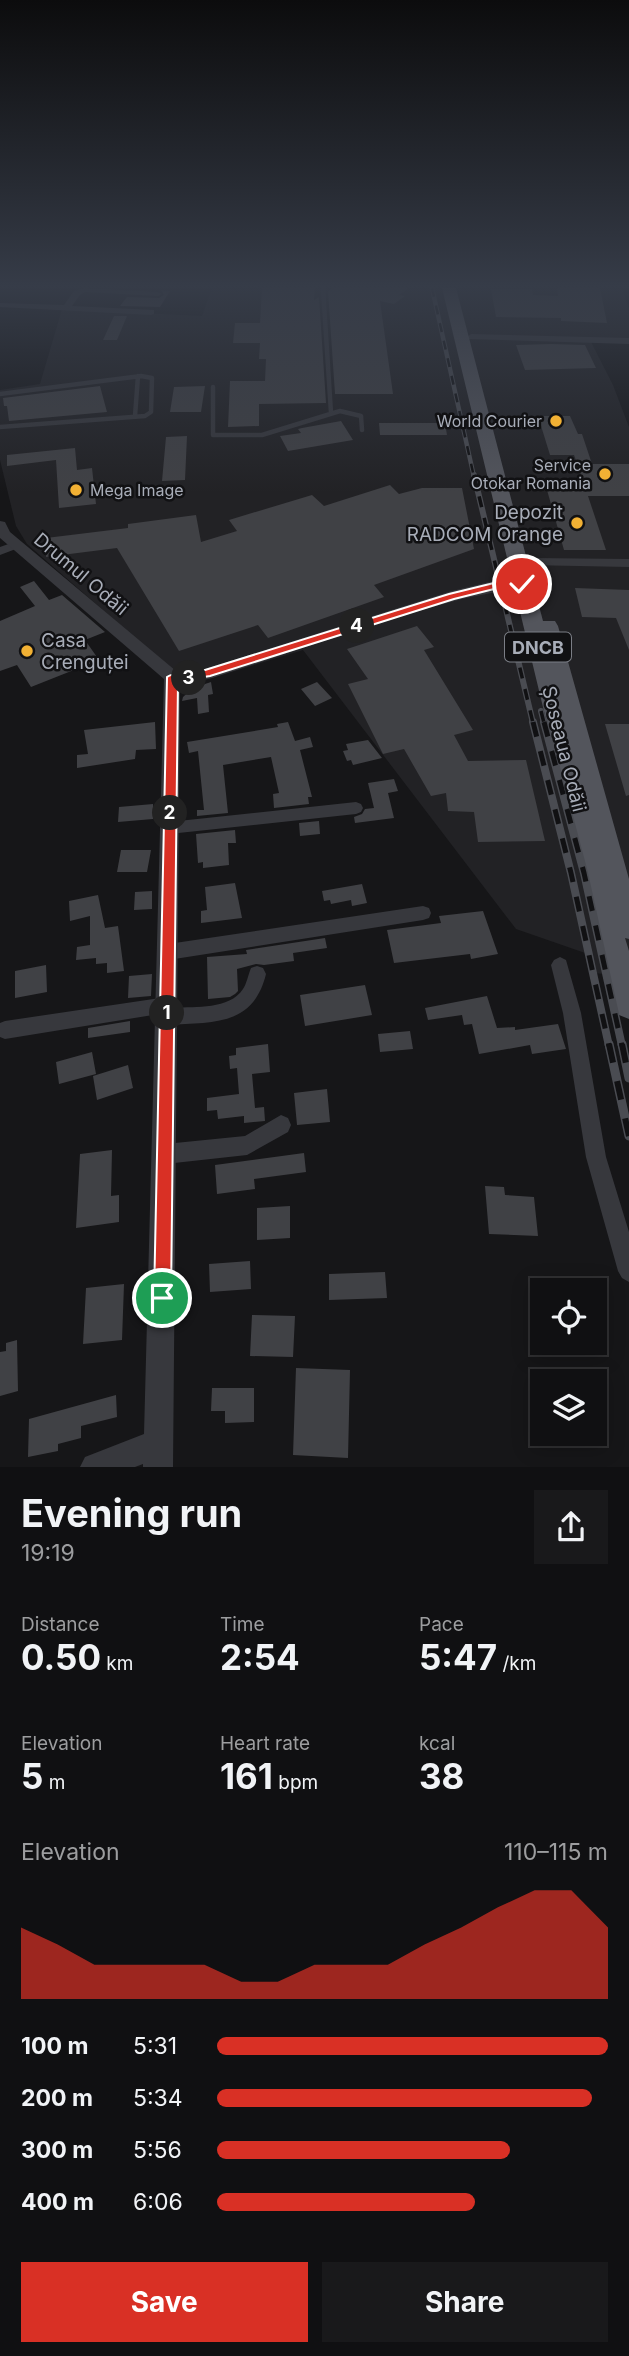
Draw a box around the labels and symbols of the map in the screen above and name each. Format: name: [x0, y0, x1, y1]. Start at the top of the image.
place label: World Courier: [437, 411, 542, 431]
marker: World Courier: [548, 413, 564, 429]
place label: Service Otokar Romania: [471, 455, 591, 493]
marker: Service Otokar Romania: [597, 466, 613, 482]
place label: Mega Image: [90, 480, 184, 500]
marker: Mega Image: [68, 482, 84, 498]
place label: Depozit RADCOM Orange: [407, 501, 563, 546]
marker: Depozit RADCOM Orange: [569, 515, 585, 531]
street label: Drumul Odăii: [29, 528, 133, 620]
pin: [492, 554, 552, 614]
pin: 4: [340, 608, 374, 644]
place label: Casa Crenguței: [41, 629, 129, 674]
road number: DNCB: [505, 632, 571, 662]
marker: Casa Crenguței: [19, 643, 35, 659]
pin: 3: [172, 660, 206, 696]
street label: Șoseaua Odăii: [537, 684, 591, 814]
pin: 2: [152, 796, 188, 830]
pin: 1: [150, 996, 184, 1030]
pin: [132, 1268, 192, 1328]

